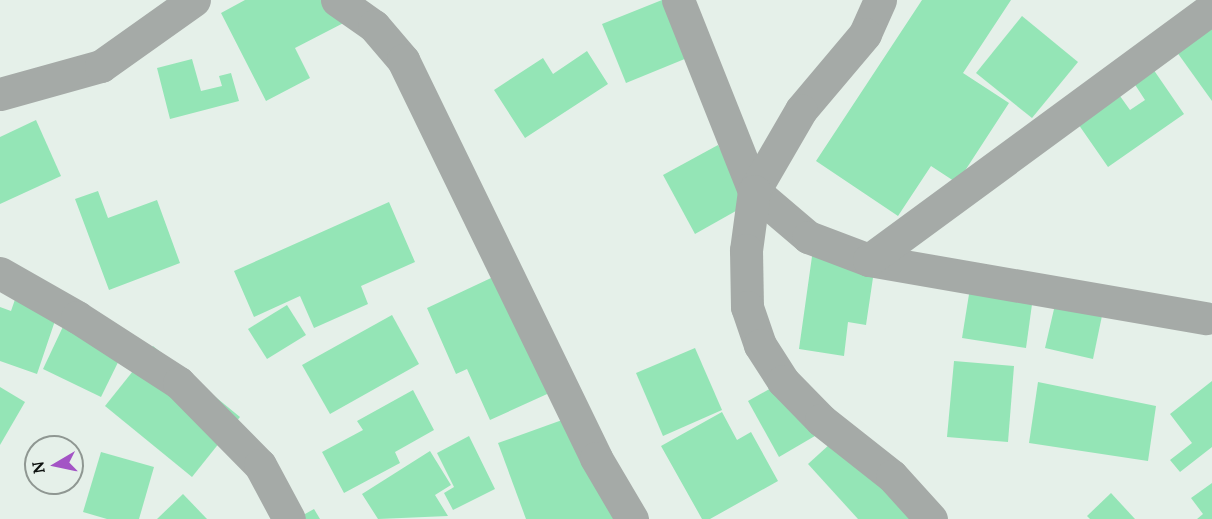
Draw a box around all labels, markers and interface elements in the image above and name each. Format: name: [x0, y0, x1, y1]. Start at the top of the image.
north arrow: [24, 435, 84, 495]
text: N: [27, 460, 49, 475]

